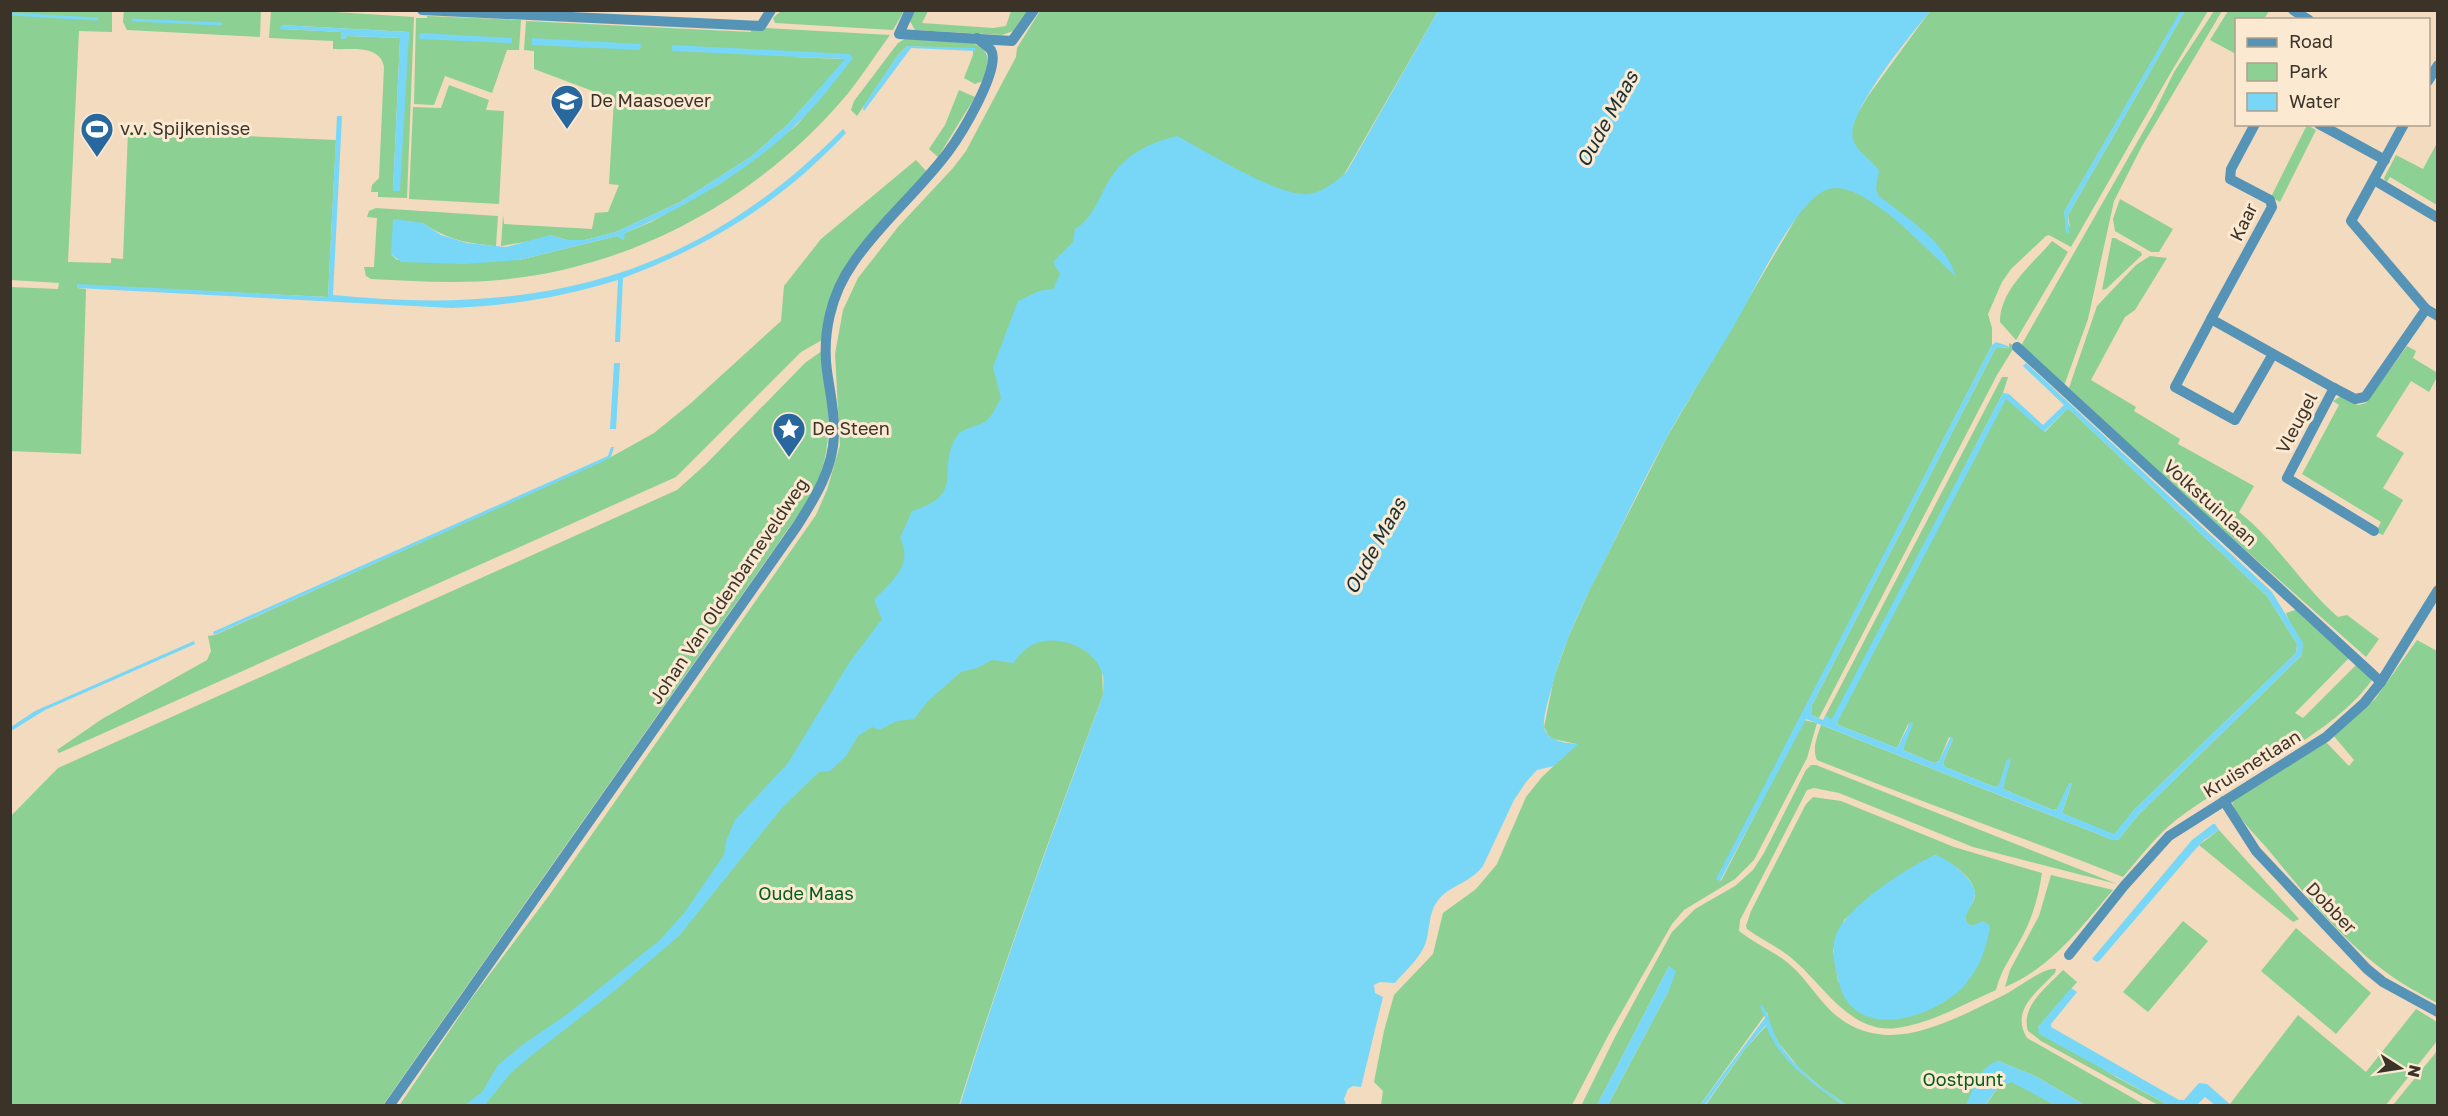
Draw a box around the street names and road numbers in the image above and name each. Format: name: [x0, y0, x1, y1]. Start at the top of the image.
street label: Kaar: [2225, 199, 2262, 244]
street label: Vleugel: [2271, 388, 2321, 457]
street label: Volkstuinlaan: [2159, 454, 2262, 550]
street label: Johan Van Oldenbarneveldweg: [644, 473, 812, 708]
street label: Kruisnetlaan: [2199, 725, 2304, 802]
street label: Dobber: [2302, 877, 2362, 938]

